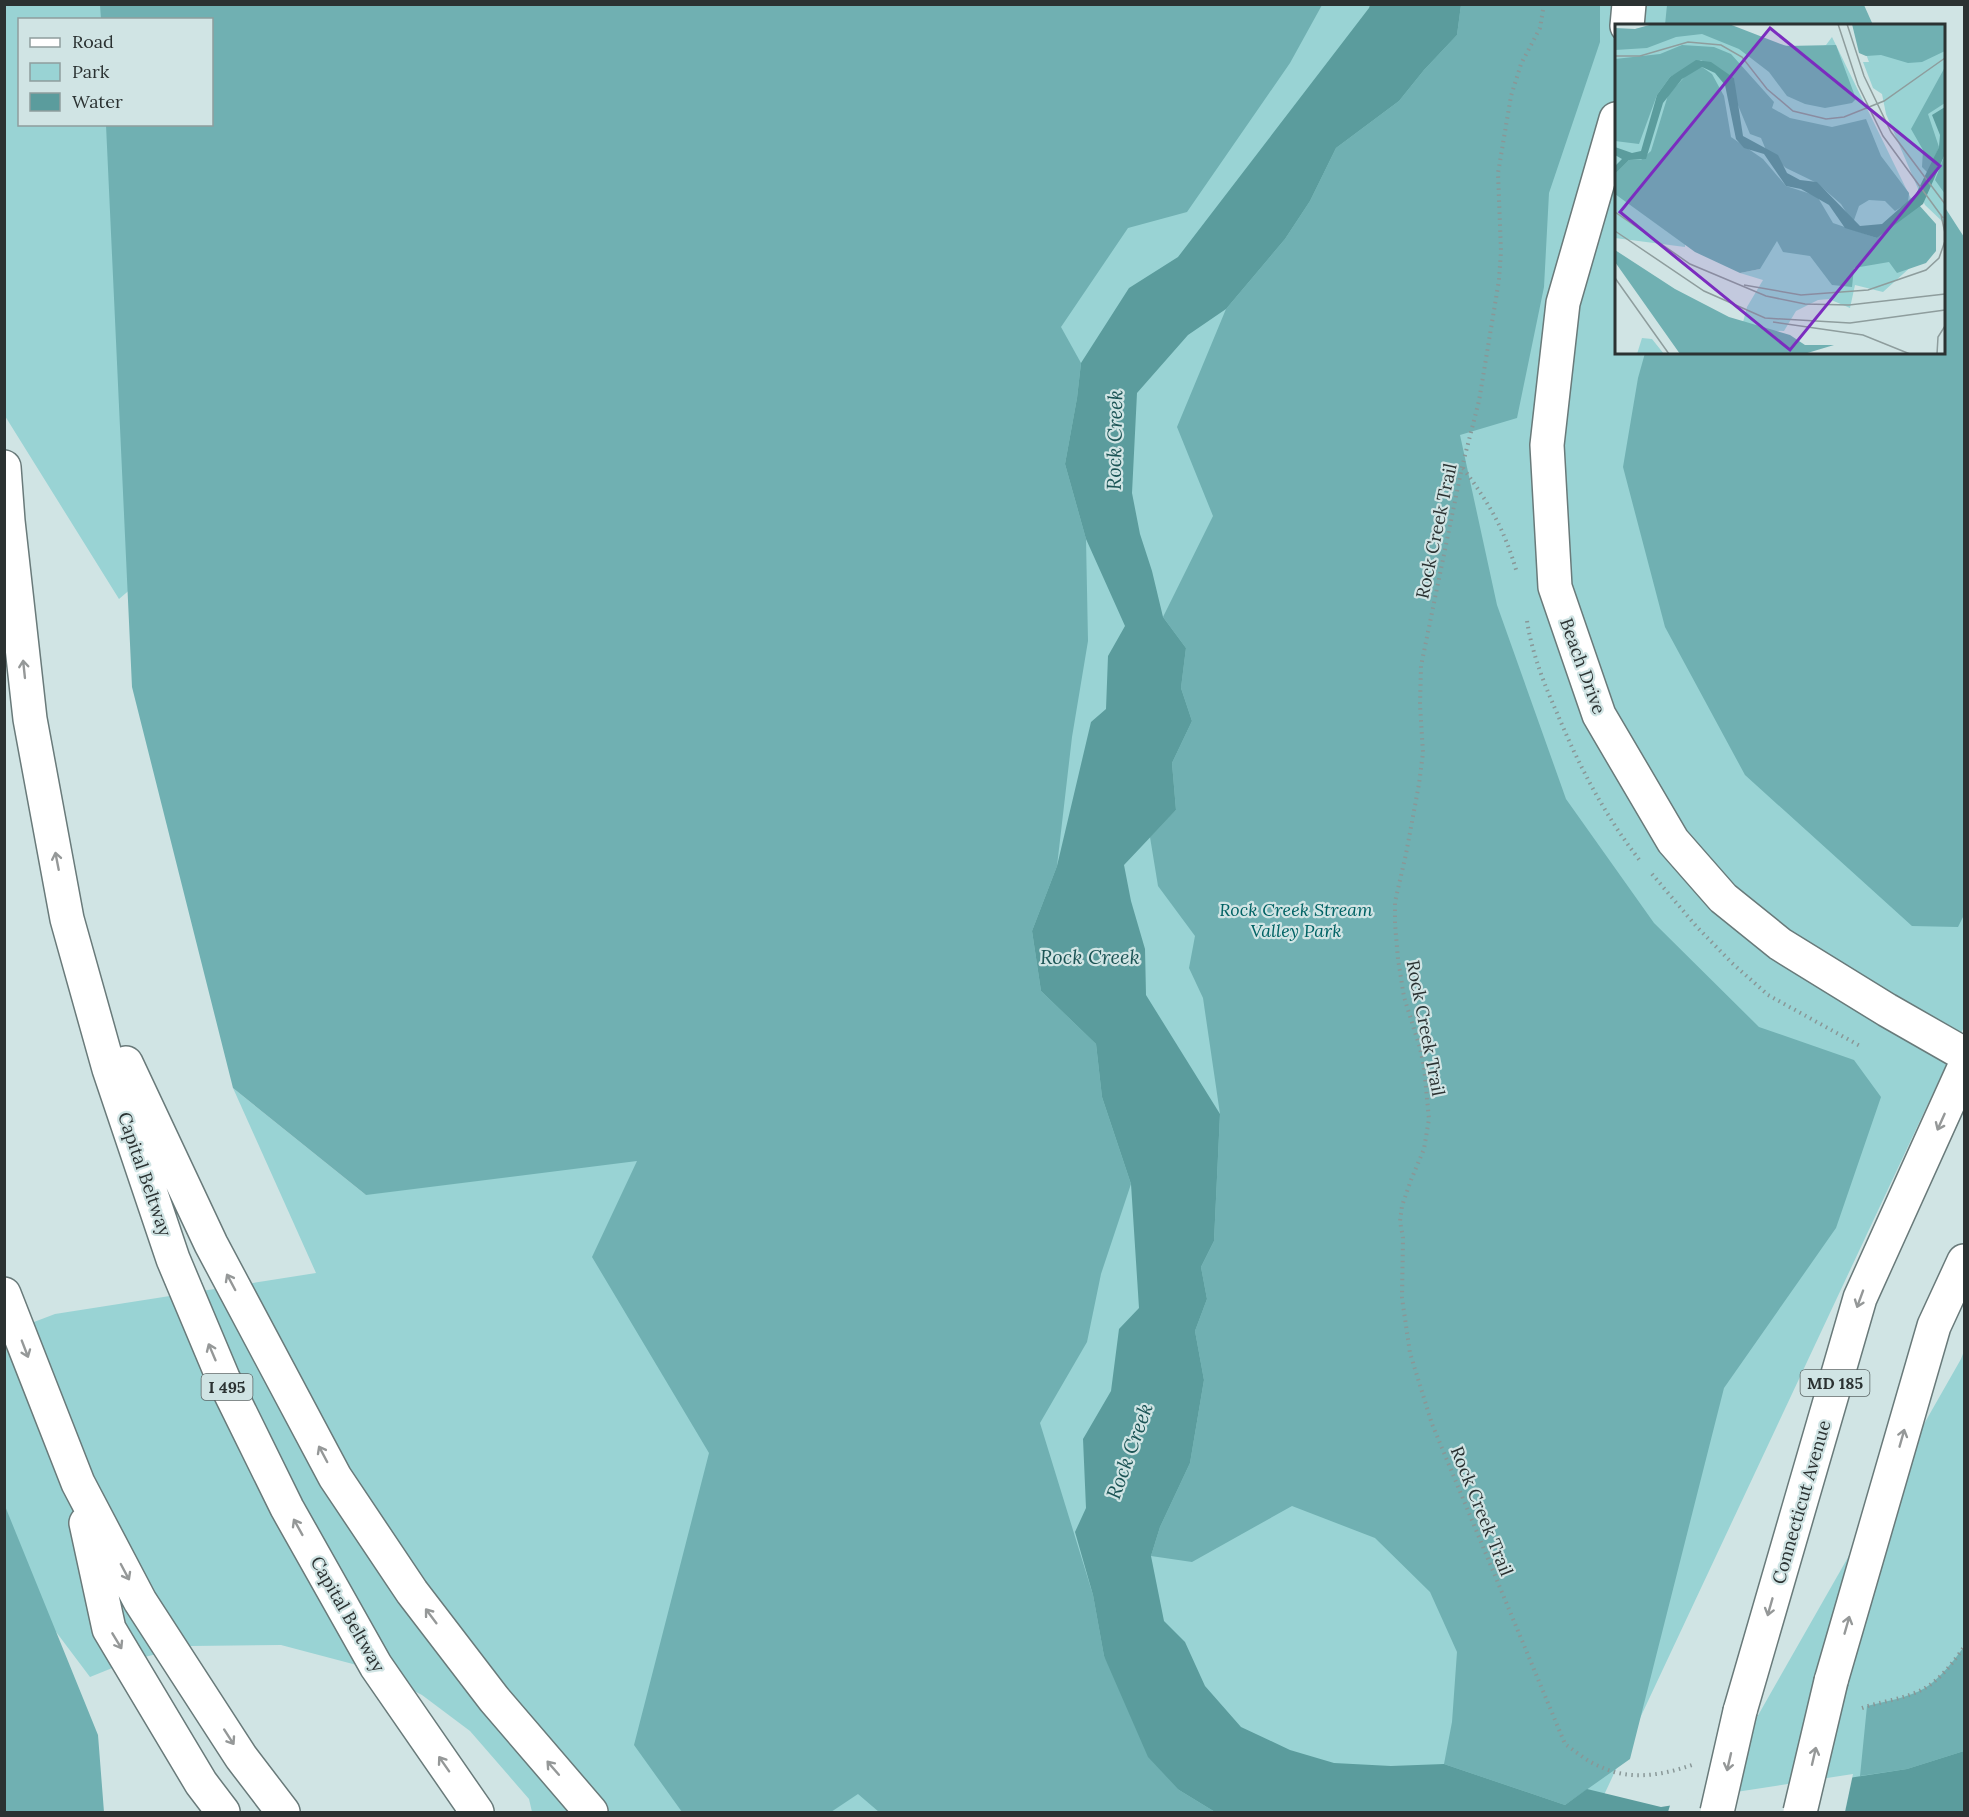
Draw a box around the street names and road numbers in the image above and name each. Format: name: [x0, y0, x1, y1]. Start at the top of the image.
street label: Rock Creek Trail: [1410, 461, 1462, 601]
street label: Beach Drive: [1555, 615, 1611, 717]
street label: Rock Creek Trail: [1402, 958, 1450, 1098]
street label: Capital Beltway: [113, 1109, 177, 1240]
road number: MD 185: [1800, 1370, 1870, 1396]
road number: I 495: [202, 1374, 252, 1400]
street label: Connecticut Avenue: [1767, 1417, 1835, 1587]
street label: Rock Creek Trail: [1446, 1443, 1519, 1579]
street label: Capital Beltway: [306, 1552, 391, 1676]

